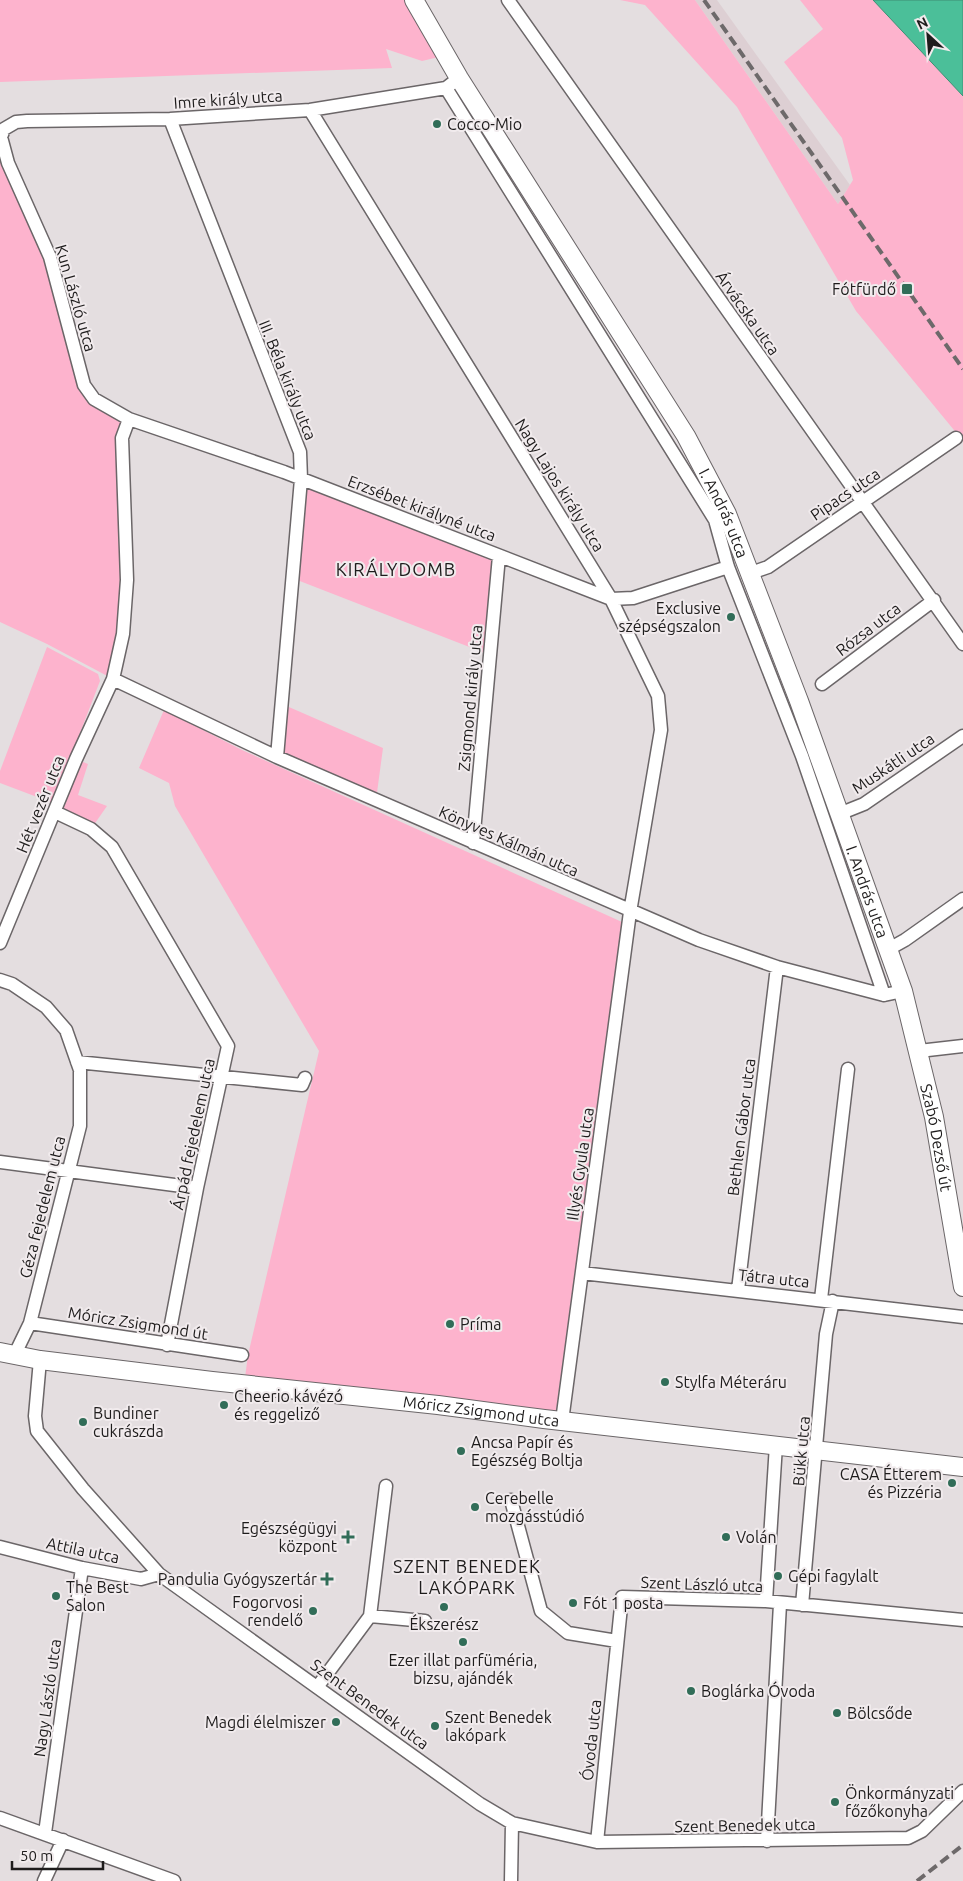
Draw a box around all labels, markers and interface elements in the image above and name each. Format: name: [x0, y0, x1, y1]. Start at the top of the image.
north arrow: [903, 10, 953, 60]
text: N: [914, 14, 931, 33]
street label: Imre király utca: [173, 86, 283, 112]
place label: Cocco-Mio: [447, 115, 522, 133]
marker: Cocco-Mio: [431, 118, 443, 130]
street label: Kun László utca: [52, 242, 100, 354]
street label: Árvácska utca: [712, 266, 785, 358]
place label: Fótfürdő: [832, 280, 896, 298]
marker: Fótfürdő: [900, 282, 914, 296]
street label: III. Béla király utca: [256, 317, 320, 443]
street label: Nagy Lajos király utca: [512, 415, 608, 555]
street label: Pipacs utca: [807, 464, 883, 524]
street label: I. András utca: [696, 465, 752, 560]
street label: Erzsébet királyné utca: [345, 471, 499, 545]
district label: KIRÁLYDOMB: [336, 558, 456, 579]
place label: Exclusive szépségszalon: [619, 599, 721, 635]
street label: Rózsa utca: [832, 599, 904, 659]
marker: Exclusive szépségszalon: [725, 611, 737, 623]
street label: Zsigmond király utca: [455, 624, 485, 772]
street label: Muskátli utca: [848, 729, 938, 797]
street label: Hét vezér utca: [12, 753, 68, 855]
street label: Könyves Kálmán utca: [436, 802, 582, 880]
street label: I. András utca: [843, 843, 892, 940]
street label: Árpád fejedelem utca: [166, 1056, 218, 1211]
street label: Bethlen Gábor utca: [724, 1057, 758, 1197]
street label: Szabó Dezső út: [917, 1082, 956, 1194]
street label: Illyés Gyula utca: [563, 1106, 597, 1222]
street label: Géza fejedelem utca: [16, 1134, 68, 1280]
street label: Tátra utca: [737, 1265, 811, 1291]
street label: Móricz Zsigmond út: [67, 1303, 210, 1343]
place label: Príma: [460, 1315, 502, 1333]
marker: Príma: [444, 1318, 456, 1330]
place label: Stylfa Méteráru: [675, 1373, 787, 1391]
marker: Stylfa Méteráru: [659, 1376, 671, 1388]
place label: Cheerio kávézó és reggeliző: [234, 1387, 343, 1423]
street label: Móricz Zsigmond utca: [402, 1392, 560, 1430]
marker: Cheerio kávézó és reggeliző: [218, 1399, 230, 1411]
place label: Bundiner cukrászda: [93, 1404, 164, 1440]
street label: Bükk utca: [789, 1415, 813, 1487]
marker: Bundiner cukrászda: [77, 1416, 89, 1428]
place label: Ancsa Papír és Egészség Boltja: [471, 1433, 583, 1469]
marker: Ancsa Papír és Egészség Boltja: [455, 1445, 467, 1457]
place label: CASA Étterem és Pizzéria: [840, 1463, 942, 1501]
marker: CASA Étterem és Pizzéria: [946, 1477, 958, 1489]
place label: Cerebelle mozgásstúdió: [485, 1489, 585, 1525]
marker: Cerebelle mozgásstúdió: [469, 1501, 481, 1513]
place label: Egészségügyi központ: [241, 1519, 338, 1555]
place label: Volán: [736, 1528, 777, 1546]
marker: Egészségügyi központ: [341, 1530, 355, 1544]
marker: Volán: [720, 1531, 732, 1543]
street label: Attila utca: [45, 1534, 121, 1566]
district label: SZENT BENEDEK LAKÓPARK: [393, 1556, 541, 1597]
place label: Gépi fagylalt: [788, 1567, 879, 1585]
place label: Pandulia Gyógyszertár: [158, 1570, 317, 1588]
marker: Gépi fagylalt: [772, 1570, 784, 1582]
marker: Pandulia Gyógyszertár: [321, 1573, 333, 1585]
street label: Szent László utca: [641, 1573, 763, 1595]
place label: The Best Salon: [66, 1578, 129, 1614]
marker: The Best Salon: [50, 1590, 62, 1602]
place label: Fogorvosi rendelő: [232, 1593, 303, 1629]
place label: Fót 1 posta: [583, 1594, 664, 1612]
marker: Fót 1 posta: [567, 1597, 579, 1609]
marker: Ékszerész: [438, 1601, 450, 1613]
marker: Fogorvosi rendelő: [307, 1605, 319, 1617]
place label: Ékszerész: [409, 1613, 479, 1633]
marker: Ezer illat parfüméria, bizsu, ajándék: [457, 1636, 469, 1648]
street label: Nagy László utca: [30, 1638, 64, 1758]
place label: Ezer illat parfüméria, bizsu, ajándék: [389, 1651, 537, 1687]
street label: Szent Benedek utca: [307, 1655, 433, 1753]
place label: Boglárka Óvoda: [701, 1681, 815, 1700]
marker: Boglárka Óvoda: [685, 1685, 697, 1697]
street label: Óvoda utca: [577, 1698, 604, 1782]
place label: Bölcsőde: [847, 1704, 913, 1722]
marker: Bölcsőde: [831, 1707, 843, 1719]
place label: Szent Benedek lakópark: [445, 1708, 552, 1744]
place label: Magdi élelmiszer: [205, 1713, 326, 1731]
marker: Magdi élelmiszer: [330, 1716, 342, 1728]
marker: Szent Benedek lakópark: [429, 1720, 441, 1732]
place label: Önkormányzati főzőkonyha: [845, 1784, 954, 1820]
marker: Önkormányzati főzőkonyha: [829, 1796, 841, 1808]
street label: Szent Benedek utca: [674, 1815, 816, 1835]
scale bar: [12, 1838, 104, 1870]
text: 50 m: [20, 1847, 53, 1864]

